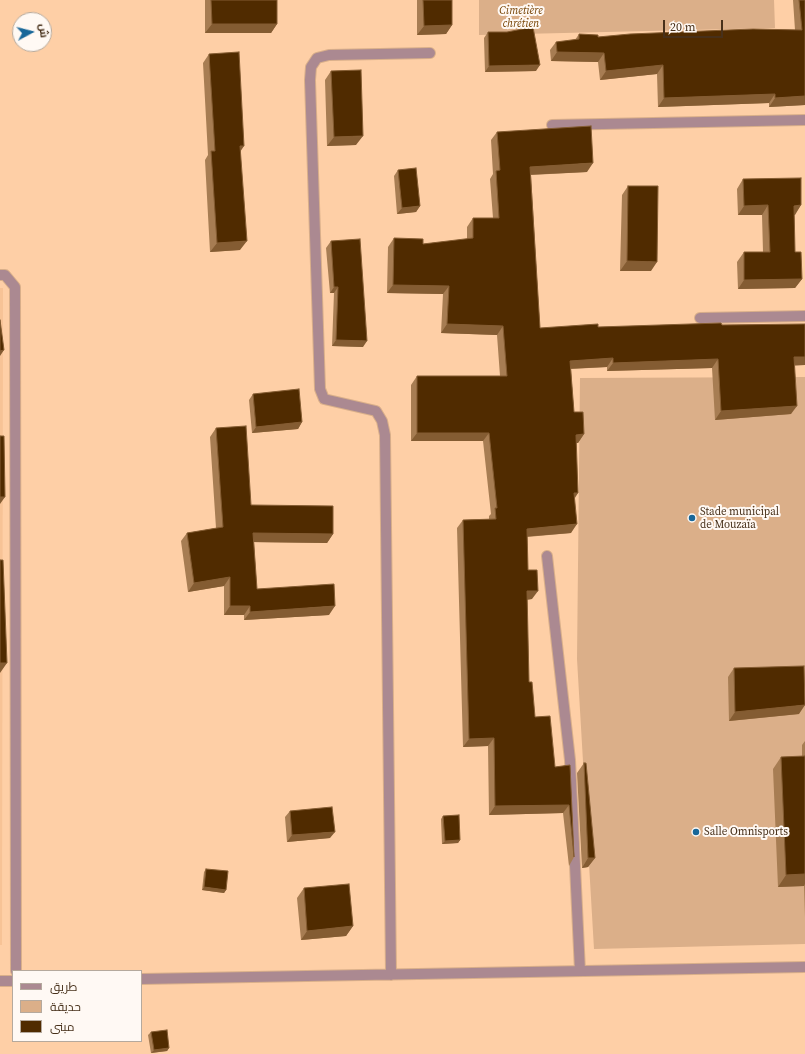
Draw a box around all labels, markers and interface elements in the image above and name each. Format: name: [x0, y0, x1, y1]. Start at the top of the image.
park label: Cimetière chrétien: [499, 4, 543, 30]
north arrow: [12, 12, 52, 52]
scale bar: [665, 12, 725, 38]
text: 20 m: [670, 19, 696, 35]
text: ش: [35, 23, 52, 39]
place label: Stade municipal de Mouzaïa: [700, 505, 779, 531]
marker: Stade municipal de Mouzaïa: [687, 513, 697, 523]
place label: Salle Omnisports: [704, 825, 788, 839]
marker: Salle Omnisports: [691, 827, 701, 837]
legend: [12, 970, 142, 1042]
text: طريق: [50, 979, 77, 995]
text: حديقة: [50, 999, 81, 1015]
text: مبنى: [50, 1019, 75, 1035]

